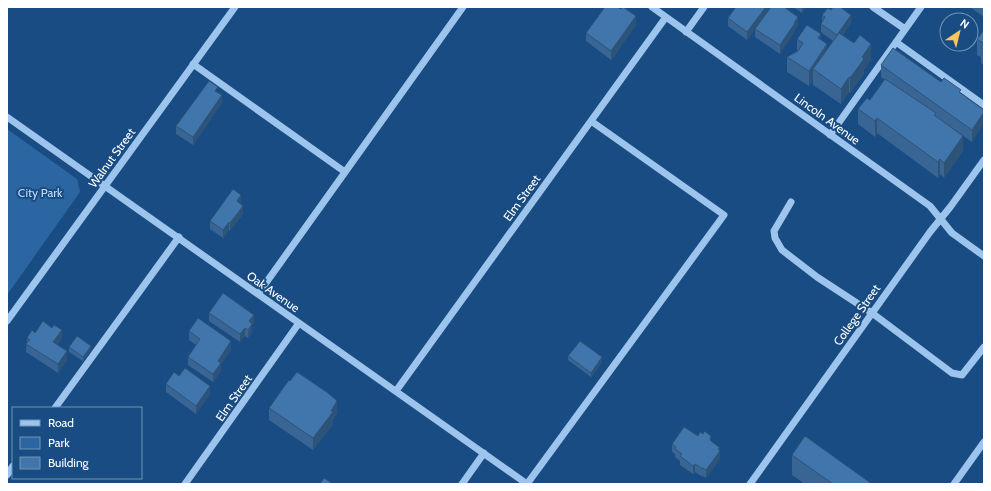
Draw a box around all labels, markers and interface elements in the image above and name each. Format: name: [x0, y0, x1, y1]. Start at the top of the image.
north arrow: [939, 12, 979, 52]
text: N: [958, 16, 972, 32]
street label: Lincoln Avenue: [792, 90, 863, 147]
street label: Walnut Street: [85, 125, 138, 190]
street label: Elm Street: [500, 172, 543, 224]
park label: City Park: [18, 185, 63, 200]
street label: Oak Avenue: [244, 268, 303, 315]
street label: College Street: [830, 281, 883, 348]
street label: Elm Street: [212, 371, 255, 424]
legend: [12, 407, 142, 479]
text: Road: [48, 415, 74, 430]
text: Park: [48, 435, 70, 450]
text: Building: [48, 455, 90, 470]

